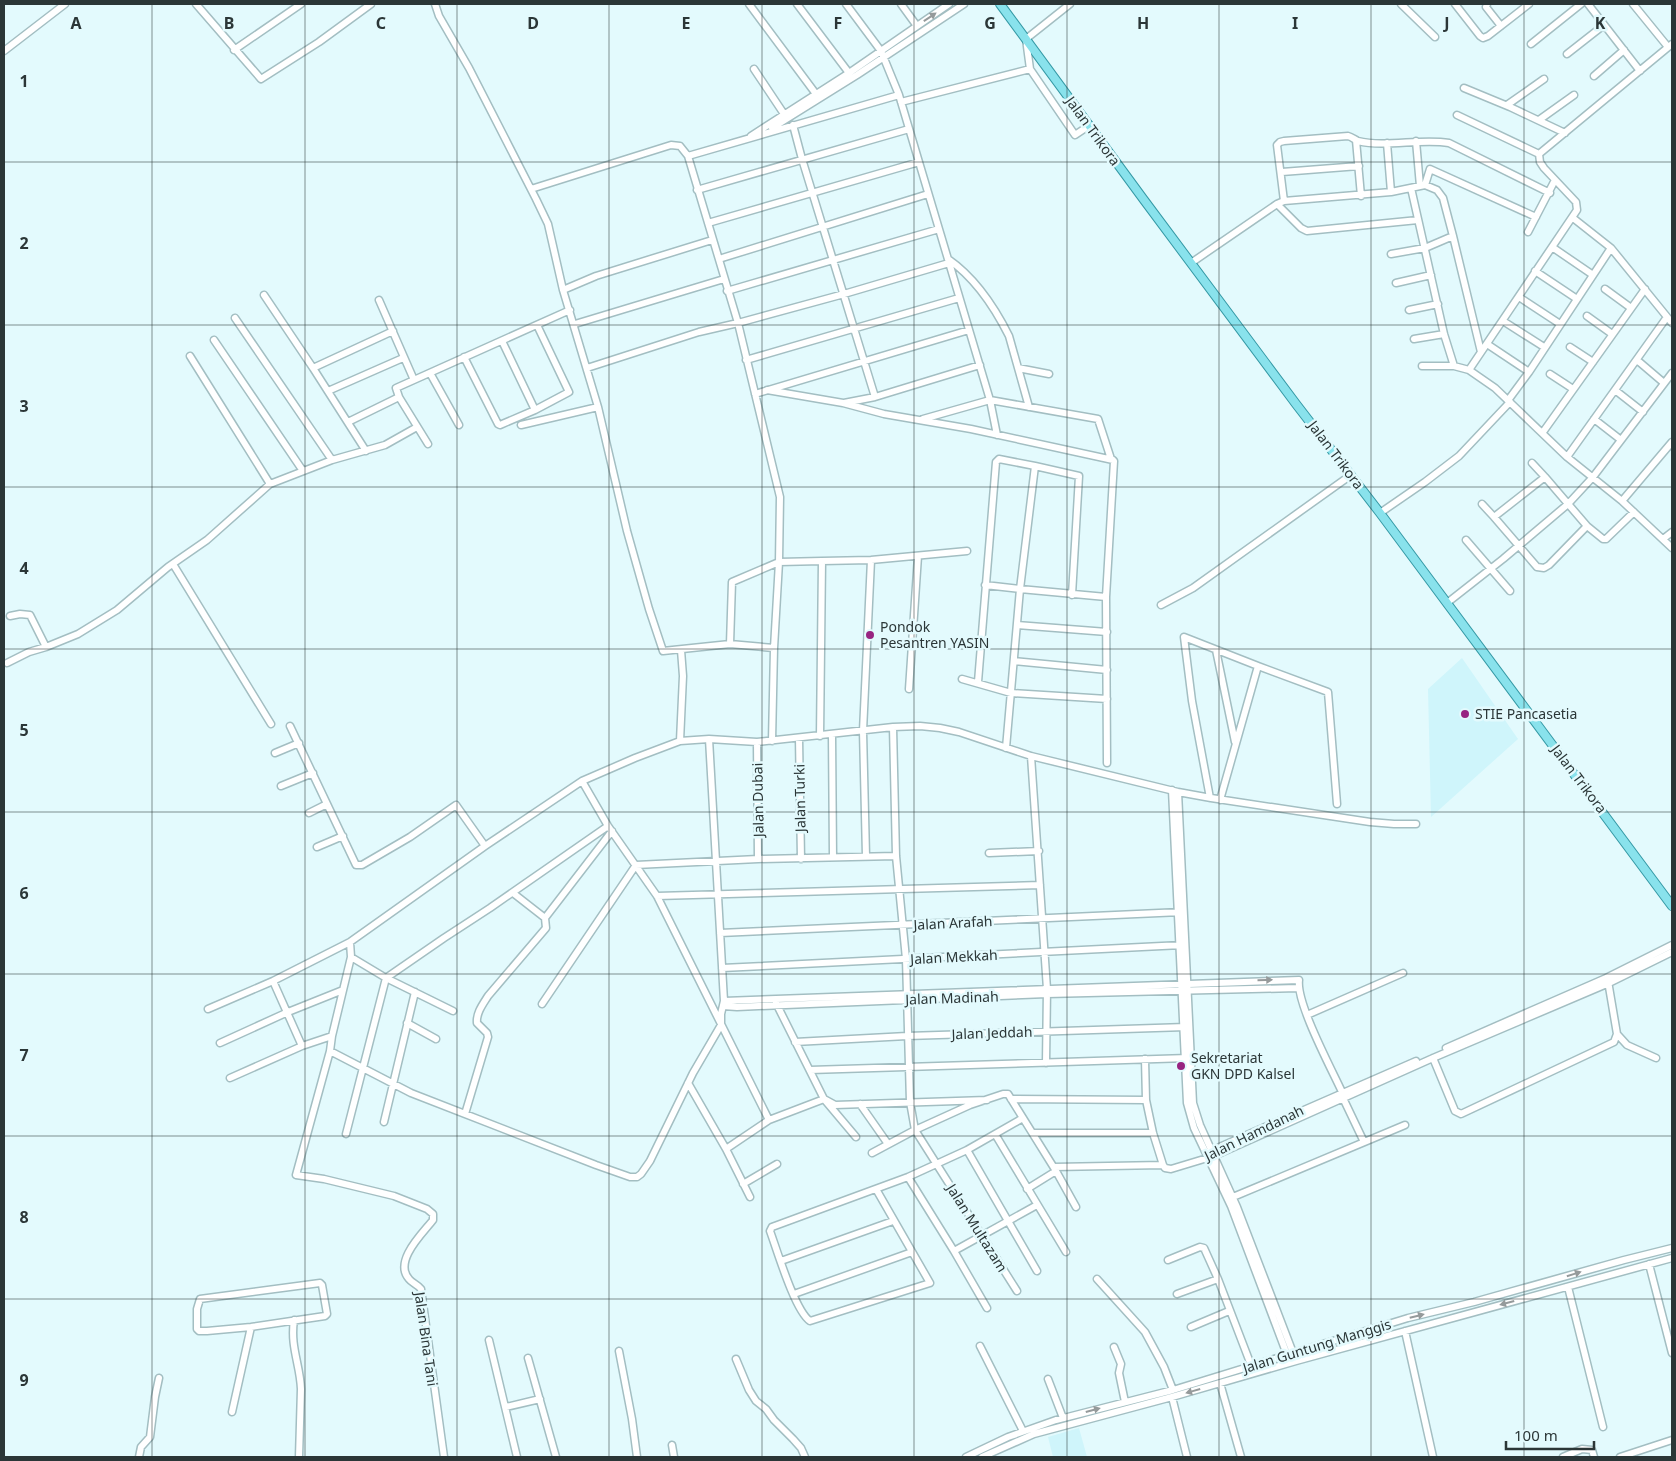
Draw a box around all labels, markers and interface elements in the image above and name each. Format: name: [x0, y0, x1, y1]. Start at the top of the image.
text: A: [70, 12, 82, 34]
text: B: [224, 12, 234, 34]
text: C: [376, 12, 386, 34]
text: D: [527, 12, 539, 34]
text: E: [682, 12, 691, 34]
text: F: [834, 12, 842, 34]
one-way arrow: [923, 12, 937, 22]
text: G: [984, 12, 996, 34]
text: H: [1137, 12, 1149, 34]
text: I: [1292, 12, 1298, 34]
text: J: [1442, 12, 1450, 34]
text: K: [1595, 12, 1606, 34]
text: 1: [19, 70, 29, 92]
street label: Jalan Trikora: [1061, 91, 1125, 169]
text: 2: [19, 232, 29, 254]
text: 3: [19, 395, 29, 417]
street label: Jalan Trikora: [1303, 415, 1368, 493]
text: 4: [19, 557, 29, 579]
place label: Pondok Pesantren YASIN: [880, 617, 989, 652]
marker: Pondok Pesantren YASIN: [864, 629, 876, 641]
place label: STIE Pancasetia: [1475, 704, 1577, 723]
marker: STIE Pancasetia: [1459, 708, 1471, 720]
text: 5: [19, 719, 29, 741]
street label: Jalan Trikora: [1546, 739, 1611, 817]
street label: Jalan Dubai: [747, 763, 768, 839]
street label: Jalan Turki: [789, 764, 810, 834]
text: 6: [19, 882, 29, 904]
street label: Jalan Arafah: [911, 911, 993, 934]
street label: Jalan Mekkah: [908, 945, 998, 968]
one-way arrow: [1257, 976, 1273, 984]
street label: Jalan Madinah: [903, 986, 999, 1009]
street label: Jalan Jeddah: [949, 1022, 1033, 1043]
text: 7: [19, 1044, 29, 1066]
place label: Sekretariat GKN DPD Kalsel: [1191, 1048, 1295, 1083]
marker: Sekretariat GKN DPD Kalsel: [1175, 1060, 1187, 1072]
street label: Jalan Hamdanah: [1199, 1100, 1307, 1166]
street label: Jalan Multazam: [942, 1178, 1012, 1276]
text: 8: [19, 1206, 29, 1228]
one-way arrow: [1567, 1269, 1582, 1277]
street label: Jalan Bina Tani: [410, 1289, 443, 1387]
one-way arrow: [1500, 1300, 1515, 1308]
one-way arrow: [1410, 1311, 1425, 1319]
street label: Jalan Guntung Manggis: [1238, 1314, 1394, 1378]
text: 9: [19, 1369, 29, 1391]
one-way arrow: [1185, 1388, 1200, 1396]
one-way arrow: [1086, 1406, 1101, 1414]
scale bar: [1506, 1418, 1594, 1450]
text: 100 m: [1514, 1425, 1558, 1445]

